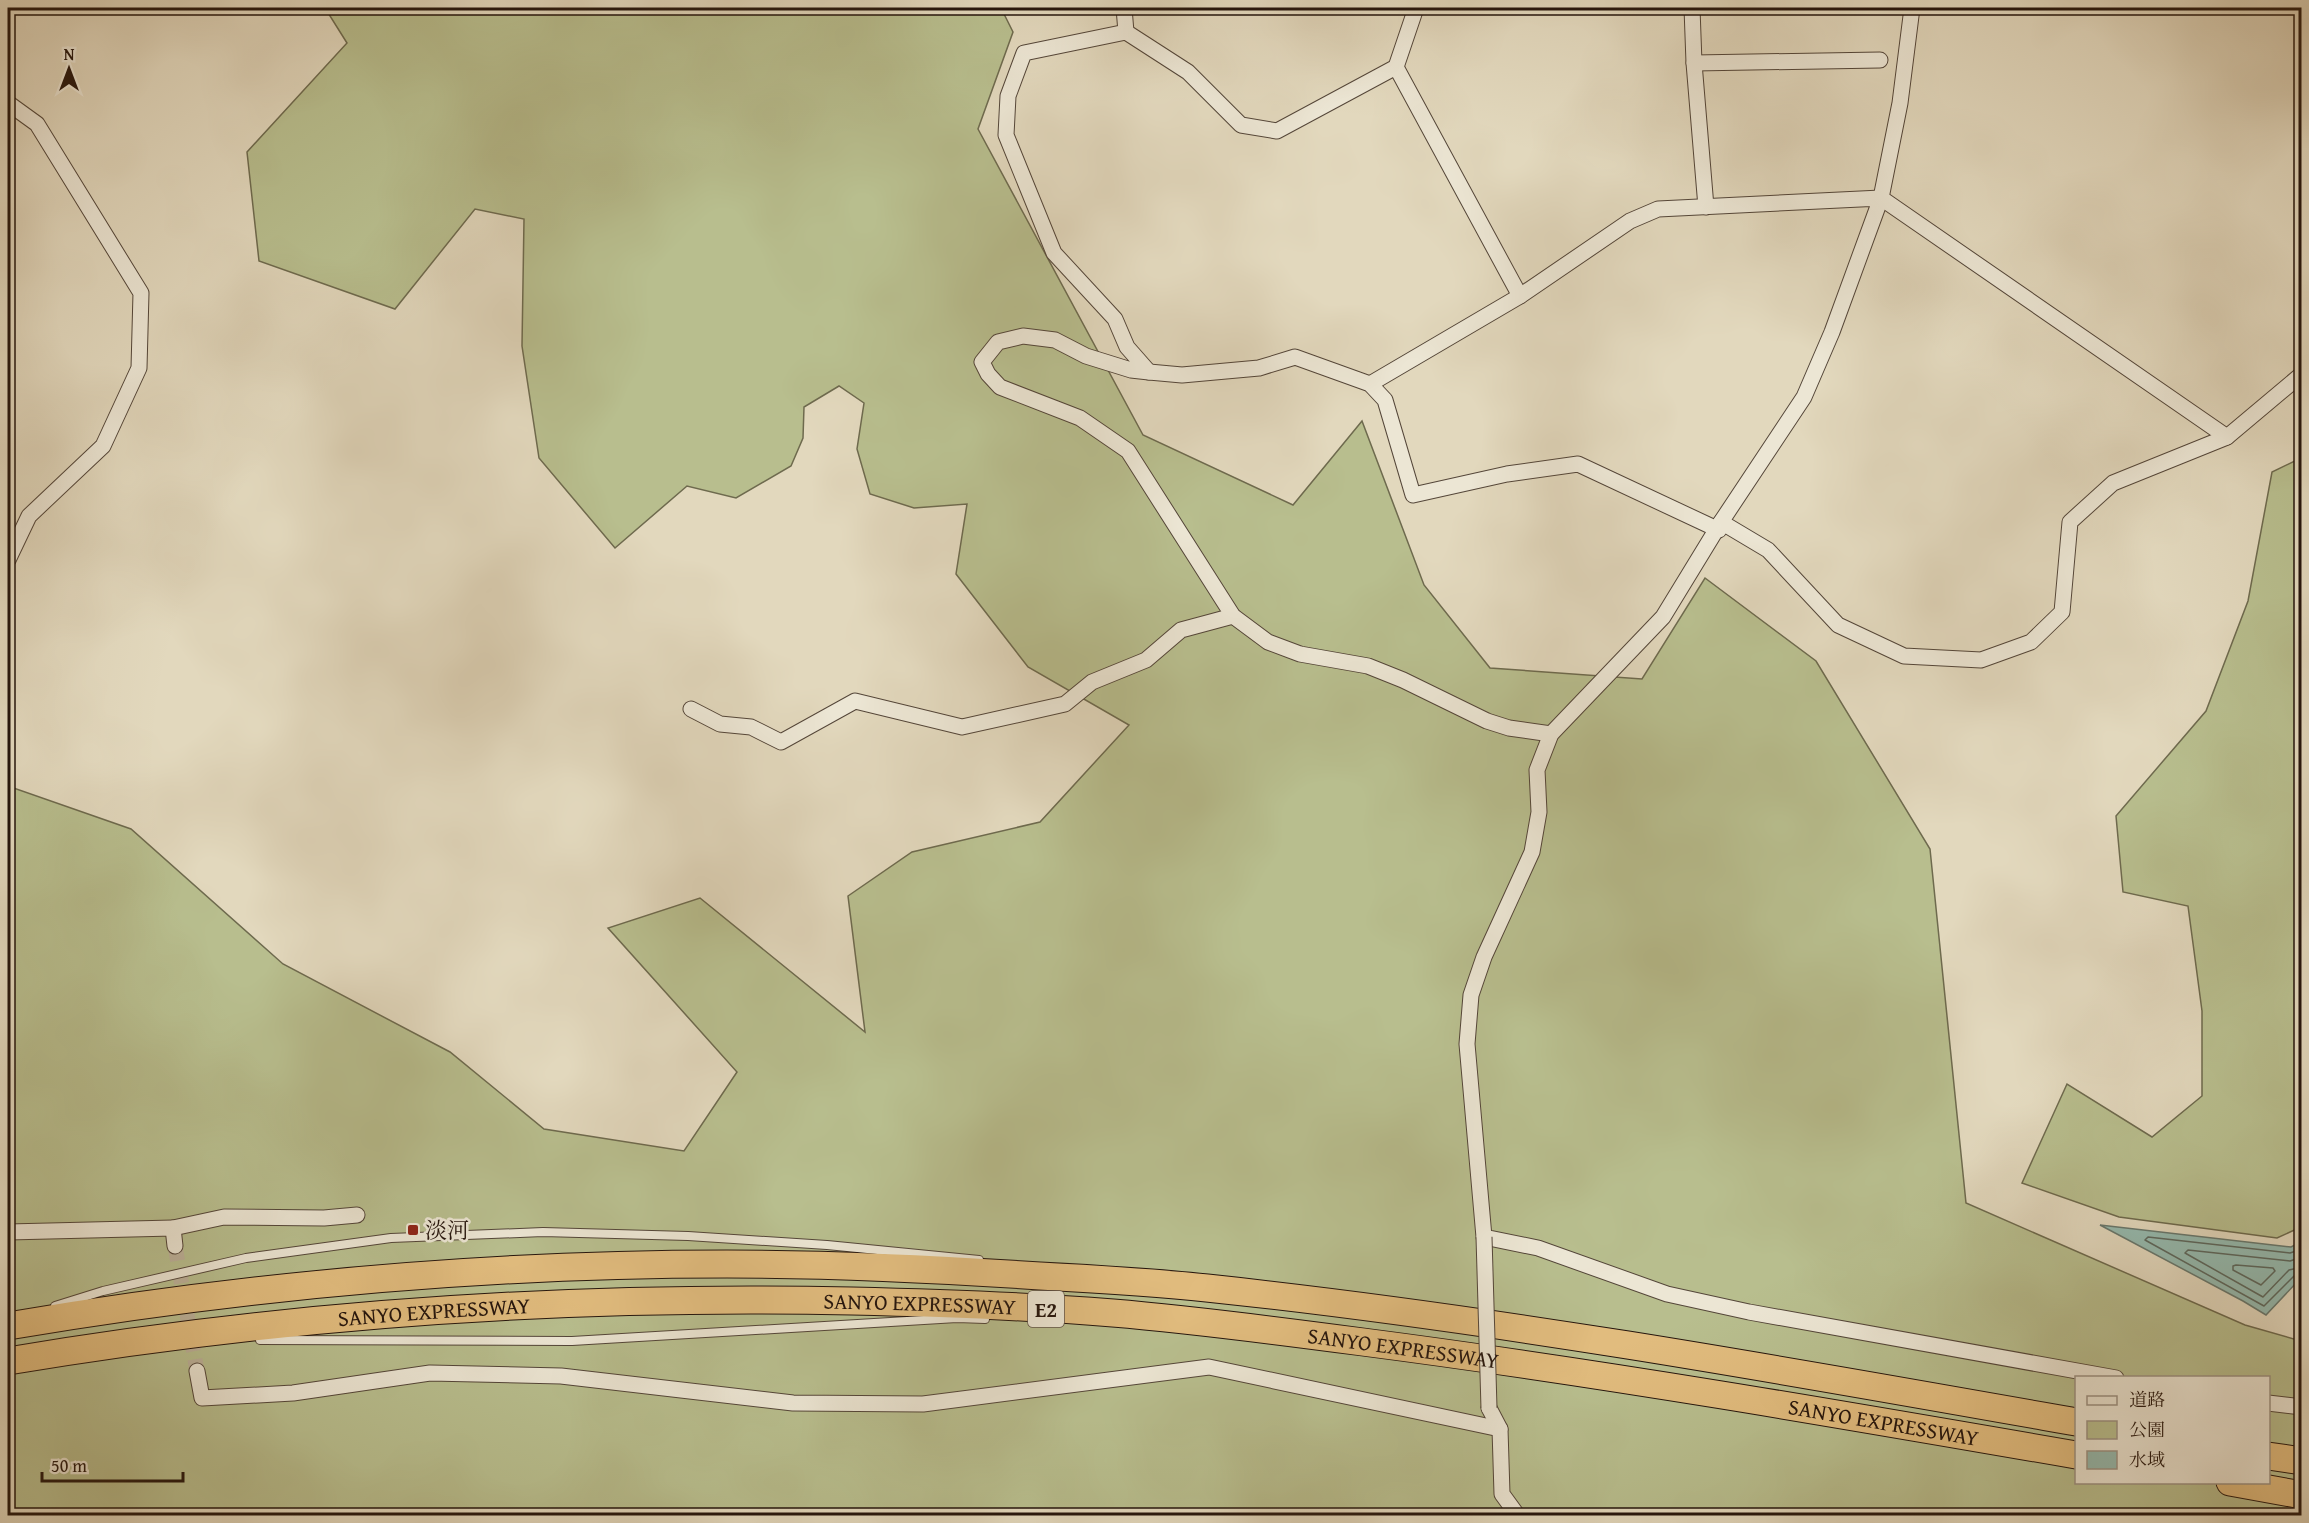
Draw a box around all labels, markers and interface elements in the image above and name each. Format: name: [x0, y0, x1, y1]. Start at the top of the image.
north arrow: [39, 39, 99, 99]
text: N: [64, 42, 75, 66]
place label: 淡河: [425, 1214, 469, 1246]
marker: 淡河: [406, 1223, 420, 1237]
street label: SANYO EXPRESSWAY: [823, 1284, 1017, 1323]
street label: SANYO EXPRESSWAY: [336, 1289, 531, 1334]
road number: E2: [1028, 1291, 1064, 1327]
street label: SANYO EXPRESSWAY: [1306, 1319, 1501, 1376]
legend: [2075, 1376, 2270, 1484]
text: 道路: [2129, 1386, 2165, 1413]
street label: SANYO EXPRESSWAY: [1786, 1390, 1981, 1454]
text: 公園: [2129, 1416, 2165, 1443]
scale bar: [42, 1445, 183, 1483]
text: 水域: [2129, 1446, 2165, 1473]
text: 50 m: [51, 1452, 87, 1479]

